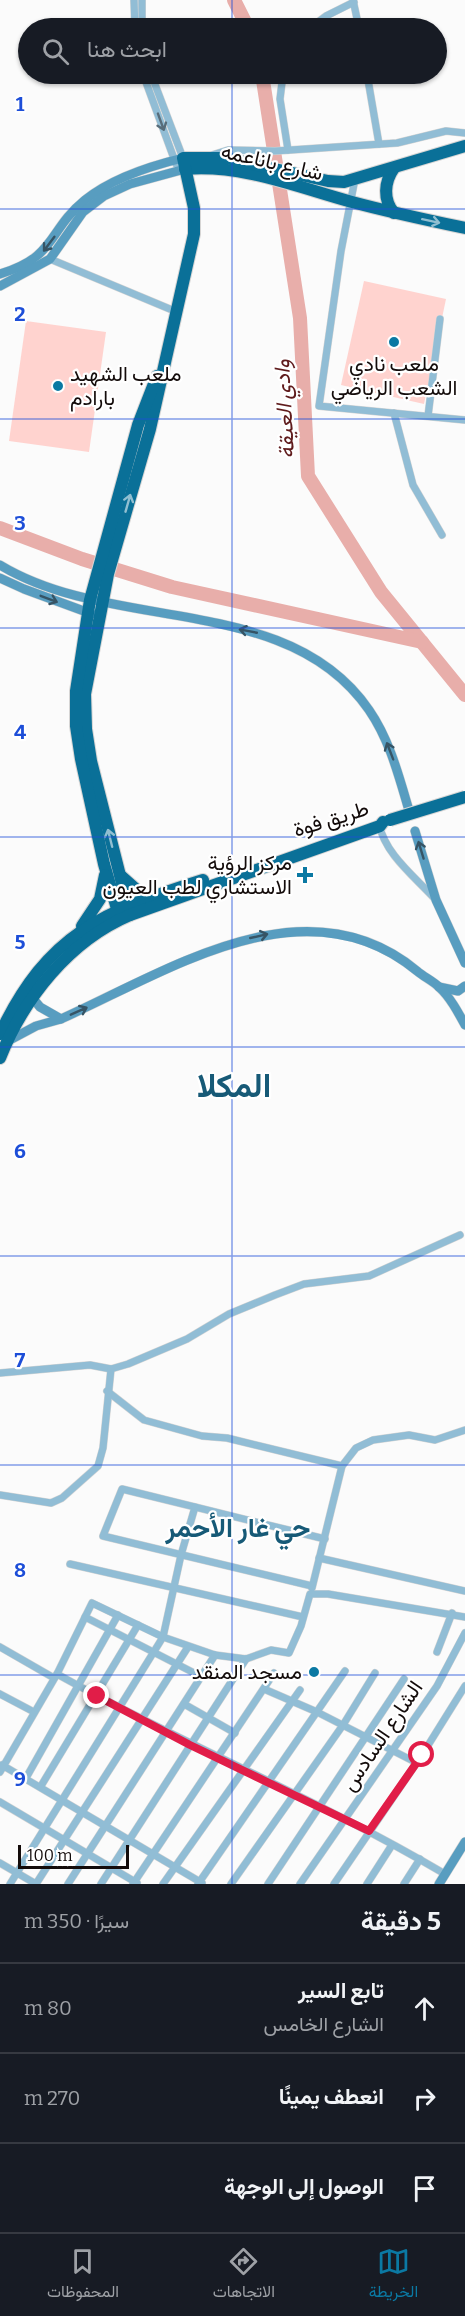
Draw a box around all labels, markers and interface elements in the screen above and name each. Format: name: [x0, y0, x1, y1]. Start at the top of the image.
search box: [18, 18, 447, 84]
icon: search: [39, 35, 72, 68]
text: ابحث هنا: [87, 36, 167, 63]
text: 1: [16, 92, 25, 116]
one-way arrow: [156, 112, 167, 131]
street label: شارع باناعمه: [218, 138, 325, 187]
one-way arrow: [420, 216, 440, 227]
one-way arrow: [43, 235, 56, 251]
text: 2: [14, 302, 26, 326]
marker: ملعب نادي الشعب الرياضي: [387, 335, 401, 349]
place label: ملعب نادي الشعب الرياضي: [331, 351, 457, 405]
water label: وادي العيقة: [268, 358, 304, 459]
place label: ملعب الشهيد بارادم: [70, 361, 182, 412]
marker: ملعب الشهيد بارادم: [51, 379, 65, 393]
one-way arrow: [123, 493, 134, 512]
text: 3: [14, 511, 26, 535]
one-way arrow: [39, 594, 58, 605]
one-way arrow: [238, 625, 258, 636]
text: 4: [14, 720, 26, 744]
one-way arrow: [384, 742, 395, 761]
street label: طريق فوة: [290, 795, 372, 843]
one-way arrow: [103, 829, 115, 848]
one-way arrow: [415, 841, 426, 860]
place label: مركز الرؤية الاستشاري لطب العيون: [102, 850, 292, 904]
marker: مركز الرؤية الاستشاري لطب العيون: [296, 866, 314, 884]
text: 5: [15, 930, 26, 954]
one-way arrow: [249, 930, 268, 942]
one-way arrow: [69, 1004, 87, 1016]
district label: المكلا: [197, 1066, 271, 1106]
text: 6: [14, 1139, 26, 1163]
text: 7: [15, 1348, 26, 1372]
district label: حي غار الأحمر: [165, 1512, 310, 1550]
text: 8: [14, 1558, 26, 1582]
place label: مسجد المنقد: [192, 1659, 302, 1685]
marker: مسجد المنقد: [307, 1665, 321, 1679]
street label: الشارع السادس: [336, 1676, 429, 1797]
route end: [83, 1682, 109, 1708]
route start: [408, 1741, 434, 1767]
text: 9: [14, 1767, 26, 1791]
scale bar: [18, 1842, 129, 1870]
text: 100 m: [27, 1846, 72, 1865]
text: 5 دقيقة: [361, 1906, 441, 1937]
text: سيرًا · 350 m: [24, 1909, 129, 1933]
text: تابع السير: [298, 1977, 384, 2004]
icon: ahead: [408, 1992, 441, 2025]
text: 80 m: [24, 1996, 72, 2020]
text: الشارع الخامس: [264, 2012, 384, 2036]
icon: right: [408, 2082, 441, 2115]
text: انعطف يمينًا: [279, 2083, 384, 2110]
text: 270 m: [24, 2086, 80, 2110]
icon: arrive: [408, 2172, 441, 2205]
text: الوصول إلى الوجهة: [224, 2173, 384, 2200]
tab: المحفوظات: [47, 2245, 119, 2306]
tab: الاتجاهات: [213, 2245, 275, 2306]
tab: الخريطة: [369, 2245, 418, 2306]

